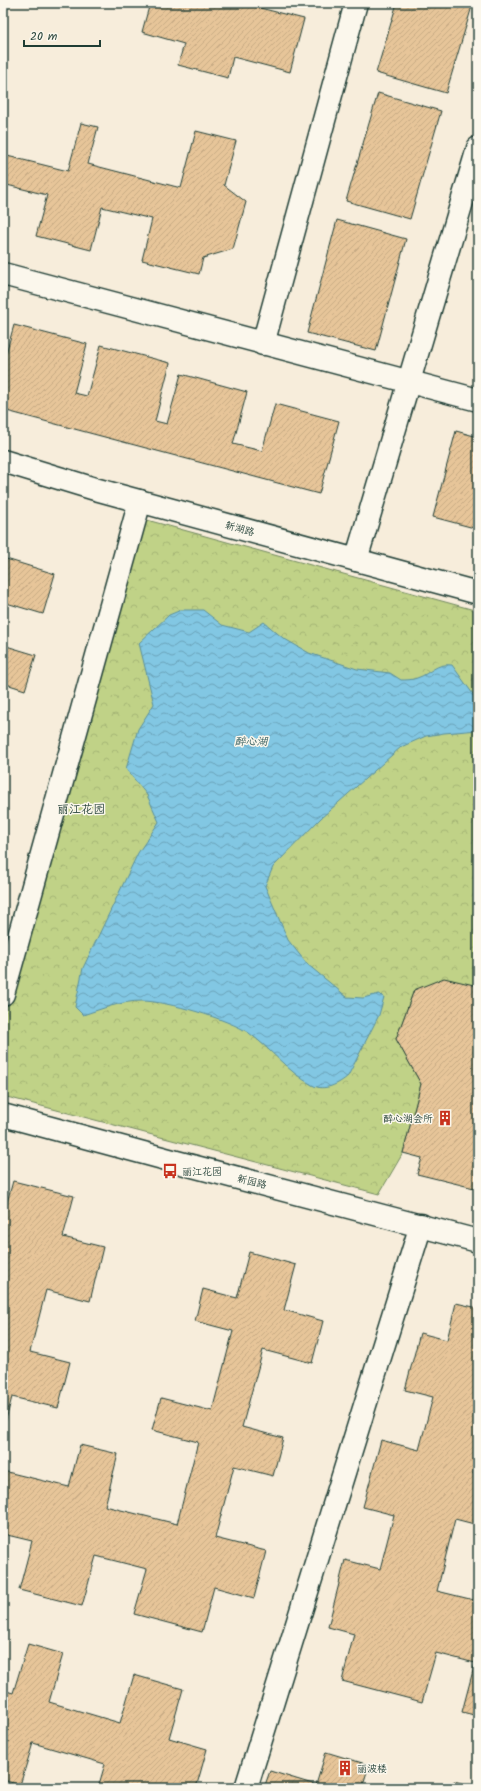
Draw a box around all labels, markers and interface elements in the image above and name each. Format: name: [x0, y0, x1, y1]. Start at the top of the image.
scale bar: [24, 22, 100, 48]
text: 20 m: [30, 27, 58, 46]
street label: 新湖路: [223, 517, 256, 541]
water label: 醉心湖: [235, 733, 268, 751]
district label: 丽江花园: [57, 800, 105, 819]
building icon: 醉心湖会所: [436, 1109, 454, 1127]
place label: 醉心湖会所: [383, 1111, 433, 1127]
bus stop icon: 丽江花园: [161, 1162, 179, 1180]
place label: 丽江花园: [182, 1164, 222, 1180]
street label: 新园路: [235, 1171, 268, 1193]
building icon: 丽波楼: [336, 1759, 354, 1777]
place label: 丽波楼: [357, 1761, 387, 1777]

